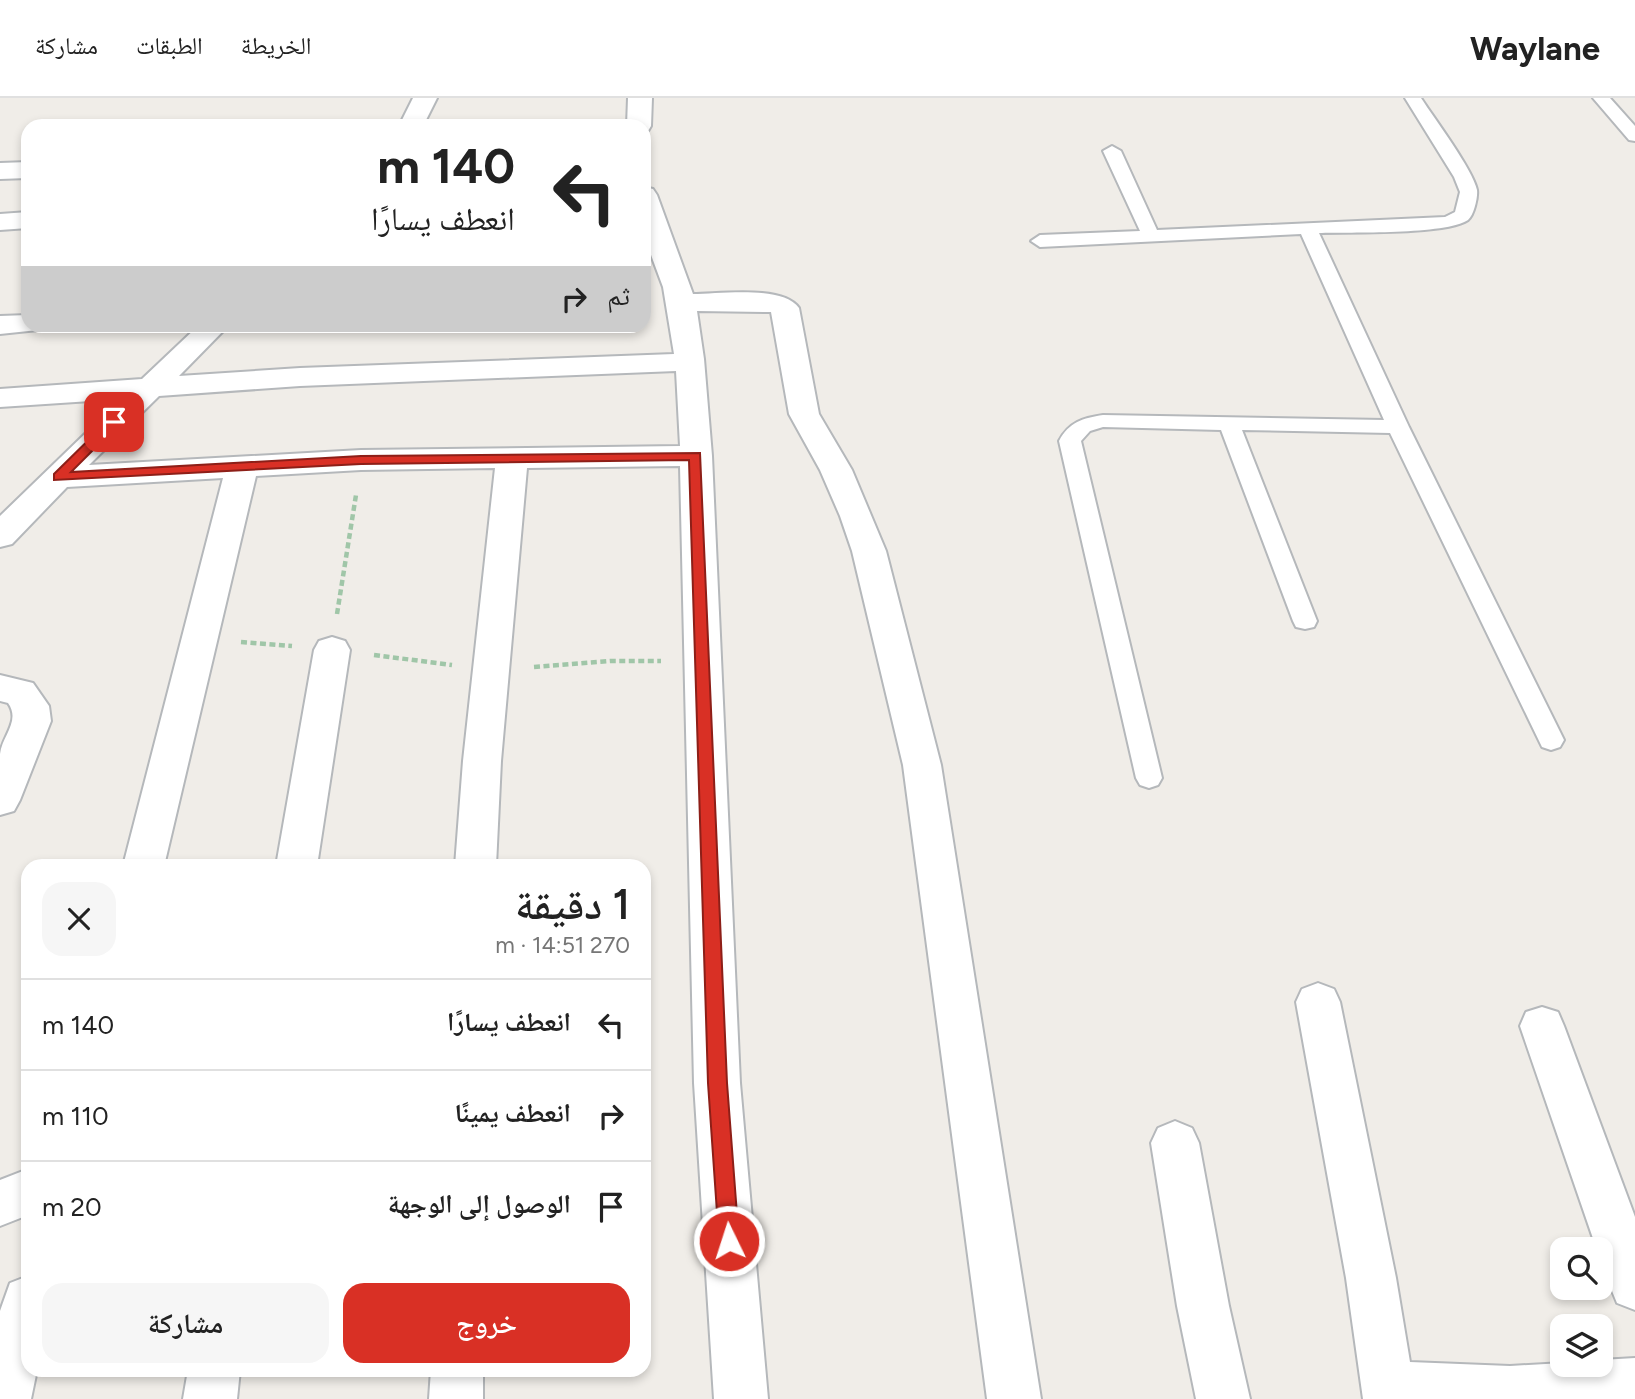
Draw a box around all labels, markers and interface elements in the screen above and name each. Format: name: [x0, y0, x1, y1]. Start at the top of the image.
text: Waylane: [1470, 29, 1600, 68]
text: مشاركة: [35, 31, 98, 60]
text: الطبقات: [136, 31, 203, 60]
text: الخريطة: [241, 31, 311, 60]
text: 140 m: [377, 136, 515, 195]
icon: left: [539, 147, 630, 238]
text: انعطف يسارًا: [371, 200, 515, 238]
icon: right: [555, 280, 593, 318]
text: ثم: [607, 280, 630, 312]
pin: [84, 392, 144, 452]
icon: arrive: [95, 403, 133, 441]
text: 1 دقيقة: [515, 879, 630, 930]
button: close: [42, 882, 116, 956]
text: 270 m · 14:51: [495, 931, 630, 959]
text: انعطف يسارًا: [447, 1006, 571, 1038]
icon: left: [592, 1006, 630, 1044]
text: 140 m: [42, 1009, 114, 1041]
text: انعطف يمينًا: [455, 1097, 571, 1129]
icon: right: [592, 1097, 630, 1135]
text: 110 m: [42, 1100, 109, 1132]
text: الوصول إلى الوجهة: [388, 1188, 571, 1220]
icon: arrive: [592, 1188, 630, 1226]
text: 20 m: [42, 1191, 102, 1223]
position arrow: [692, 1204, 766, 1278]
map controls: [1550, 1237, 1613, 1377]
button: search: [1550, 1237, 1613, 1300]
button: مشاركة: [42, 1283, 329, 1363]
button: خروج: [343, 1283, 630, 1363]
button: layers: [1550, 1314, 1613, 1377]

